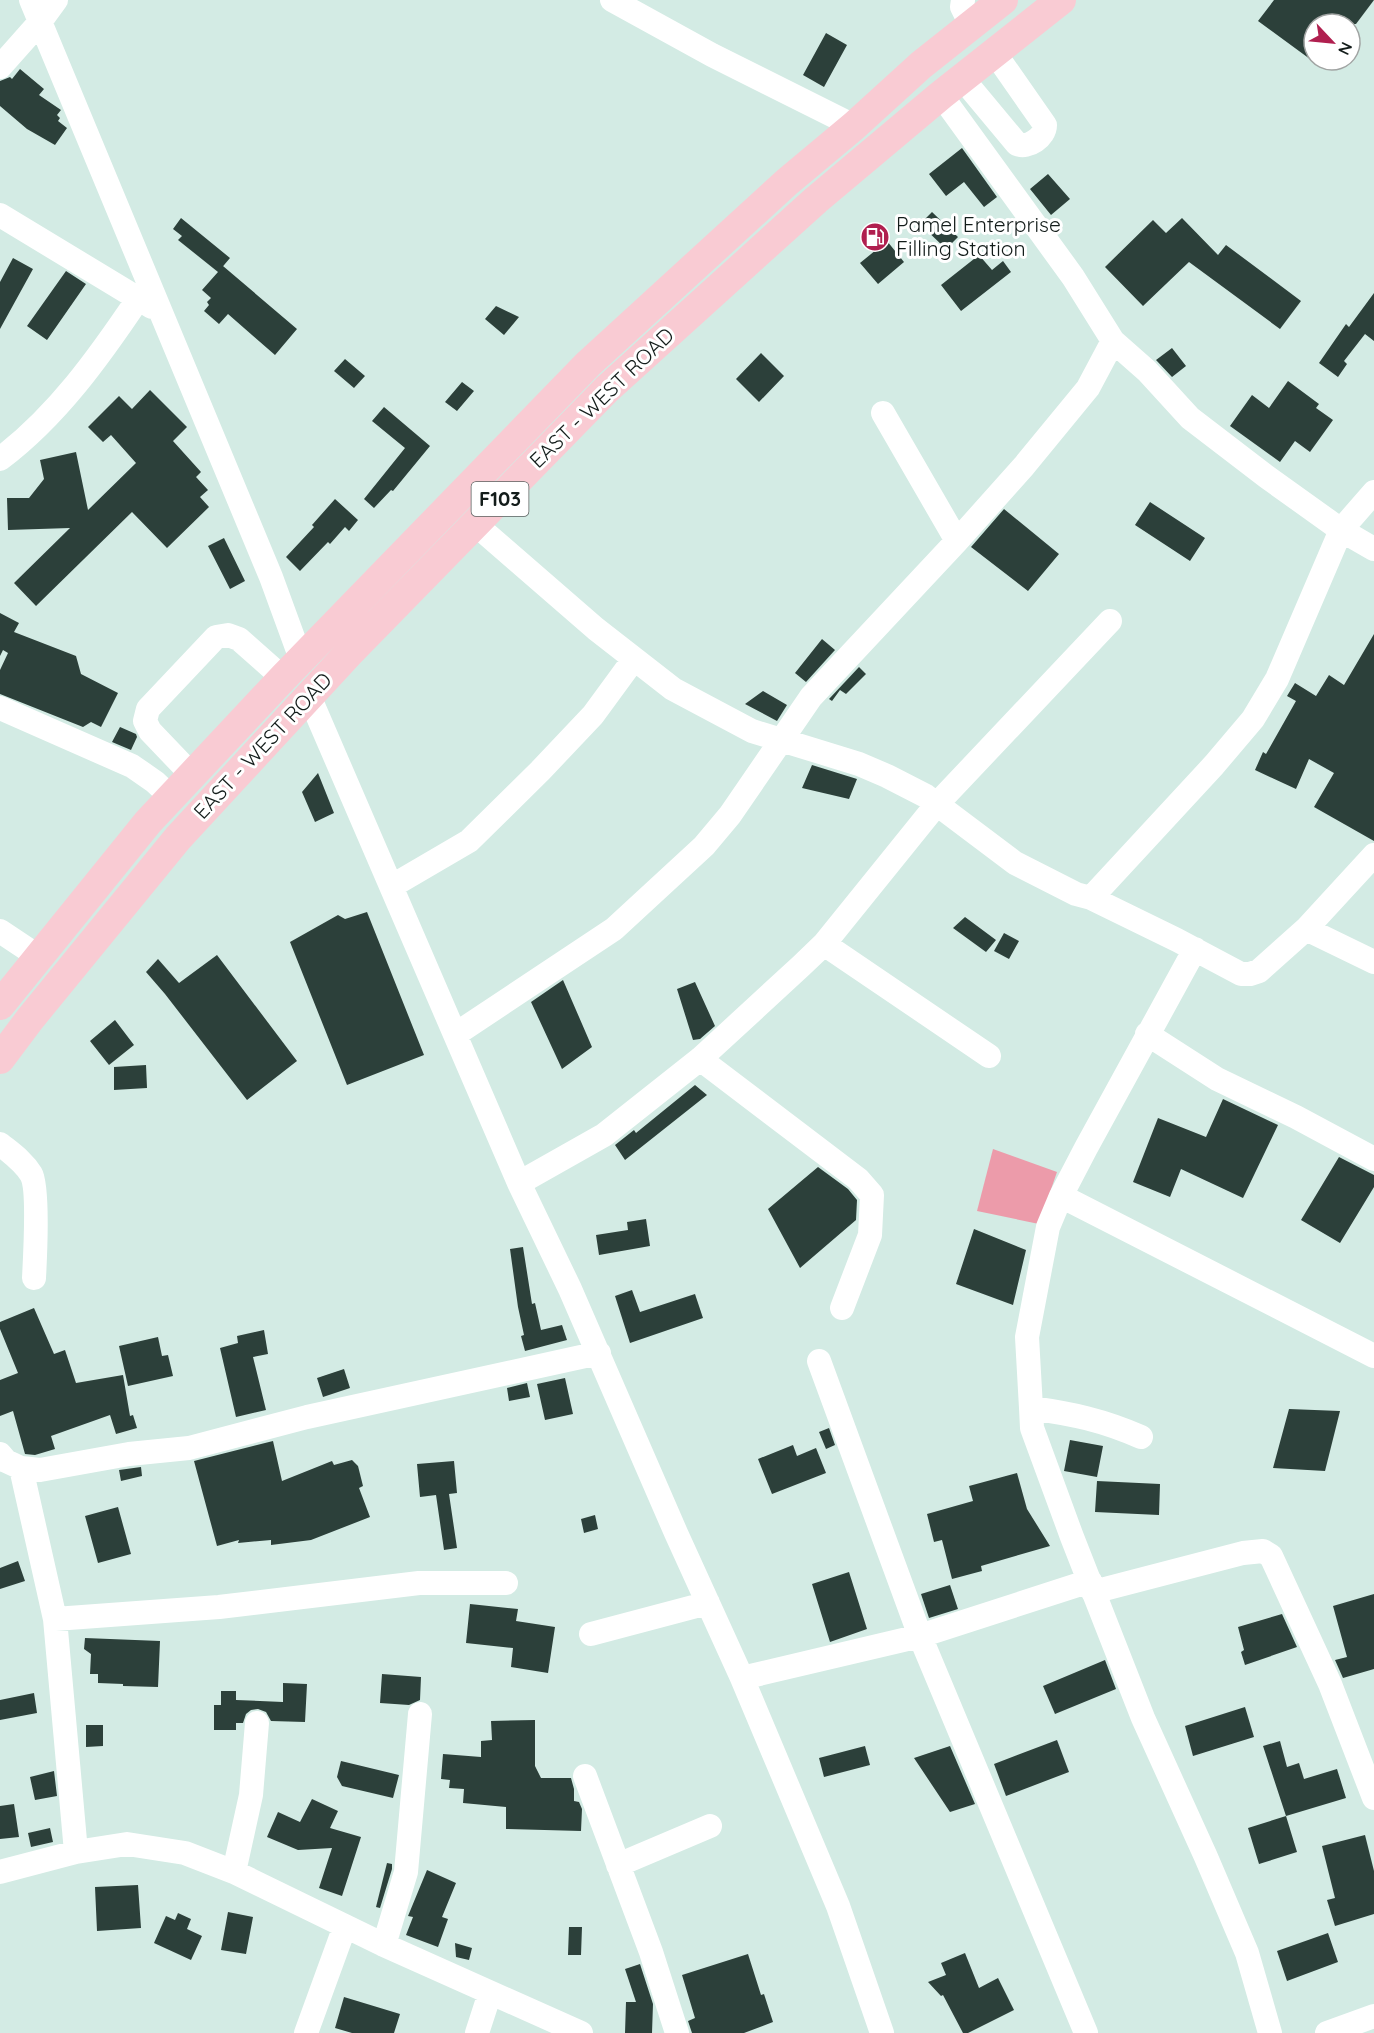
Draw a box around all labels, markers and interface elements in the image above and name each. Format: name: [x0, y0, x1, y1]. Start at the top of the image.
north arrow: [1302, 12, 1362, 72]
text: N: [1334, 39, 1357, 58]
place label: Pamel Enterprise Filling Station: [896, 211, 1061, 261]
fuel station icon: Pamel Enterprise Filling Station: [859, 221, 891, 253]
street label: EAST - WEST ROAD: [524, 322, 679, 473]
road number: F103: [472, 482, 528, 516]
street label: EAST - WEST ROAD: [188, 667, 337, 824]

